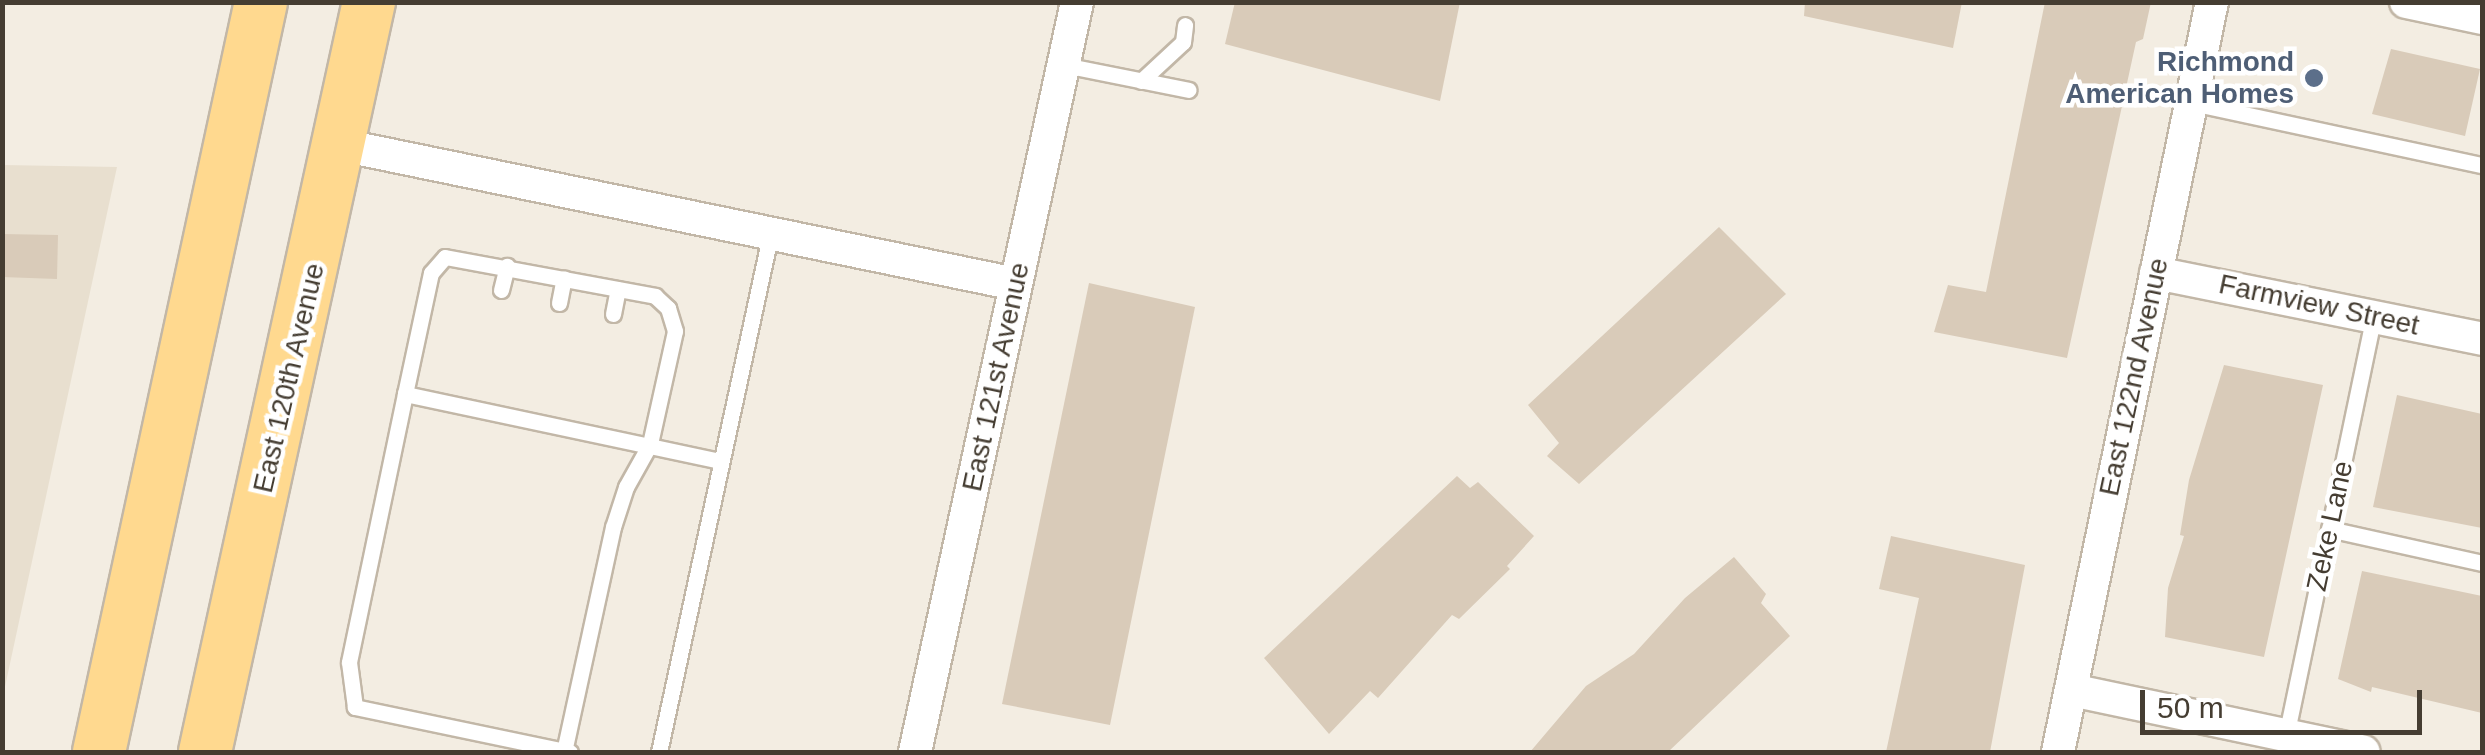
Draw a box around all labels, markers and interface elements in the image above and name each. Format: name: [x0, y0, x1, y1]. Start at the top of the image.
place label: Richmond American Homes: [2065, 45, 2294, 111]
marker: Richmond American Homes: [2303, 67, 2325, 89]
street label: East 122nd Avenue: [2092, 254, 2176, 500]
street label: East 120th Avenue: [246, 259, 332, 497]
street label: East 121st Avenue: [955, 259, 1037, 495]
street label: Farmview Street: [2216, 267, 2422, 343]
street label: Zeke Lane: [2300, 458, 2360, 594]
scale bar: [2145, 670, 2428, 732]
text: 50 m: [2157, 691, 2224, 724]

